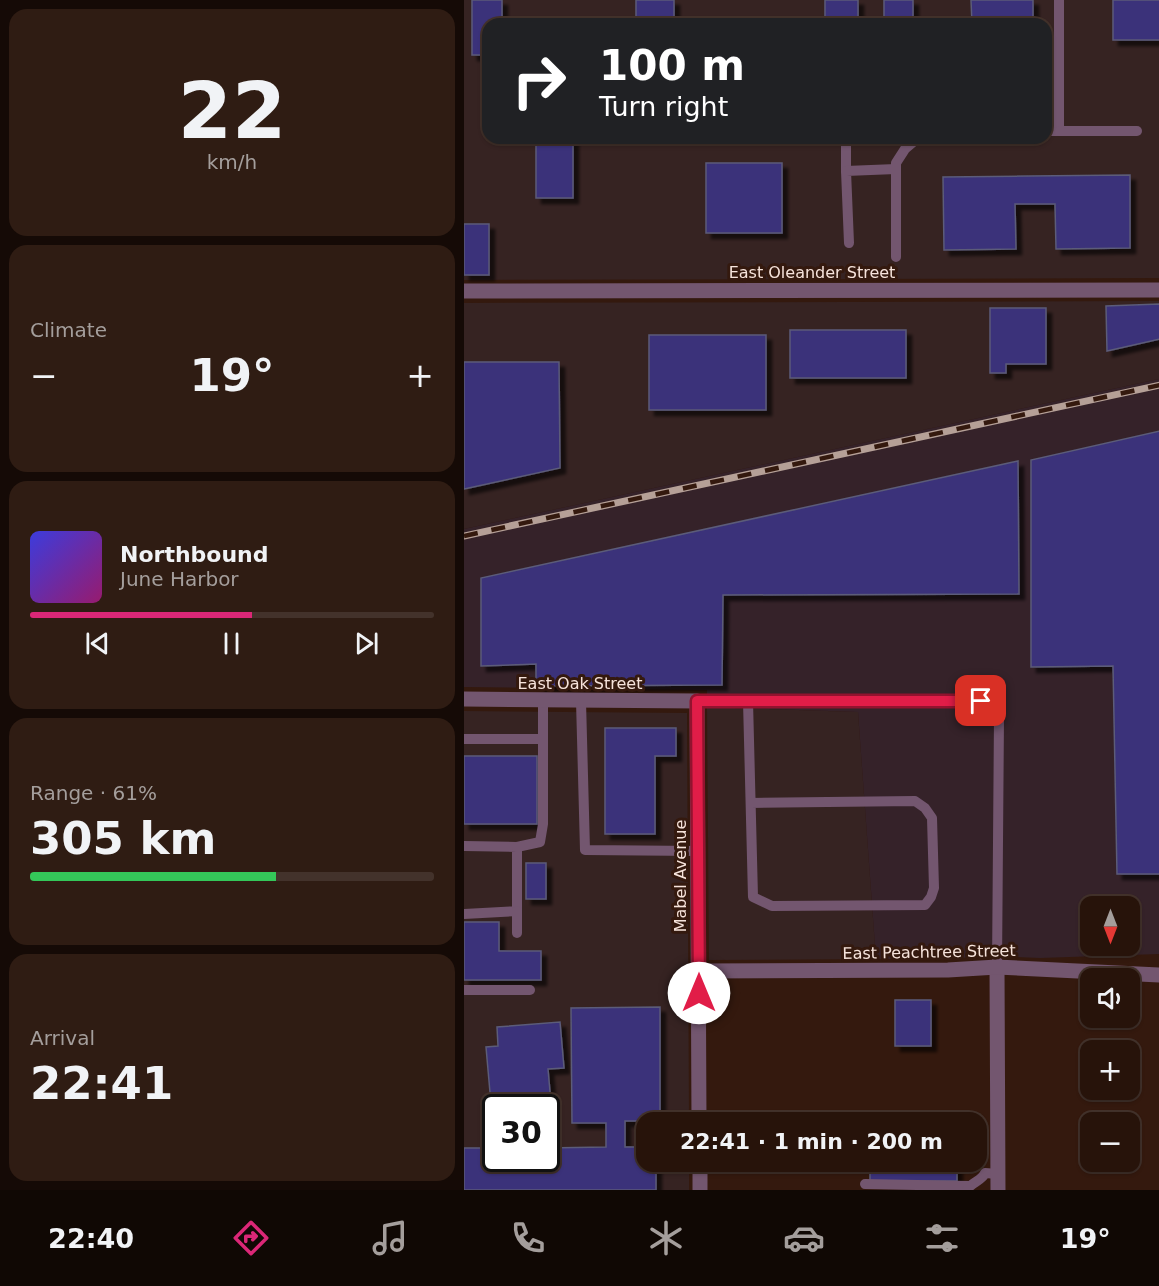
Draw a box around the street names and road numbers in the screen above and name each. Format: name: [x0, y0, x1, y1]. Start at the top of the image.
street label: East Oleander Street: [729, 263, 895, 282]
street label: East Oak Street: [518, 674, 642, 693]
street label: Mabel Avenue: [671, 820, 690, 932]
street label: East Peachtree Street: [842, 941, 1016, 963]

